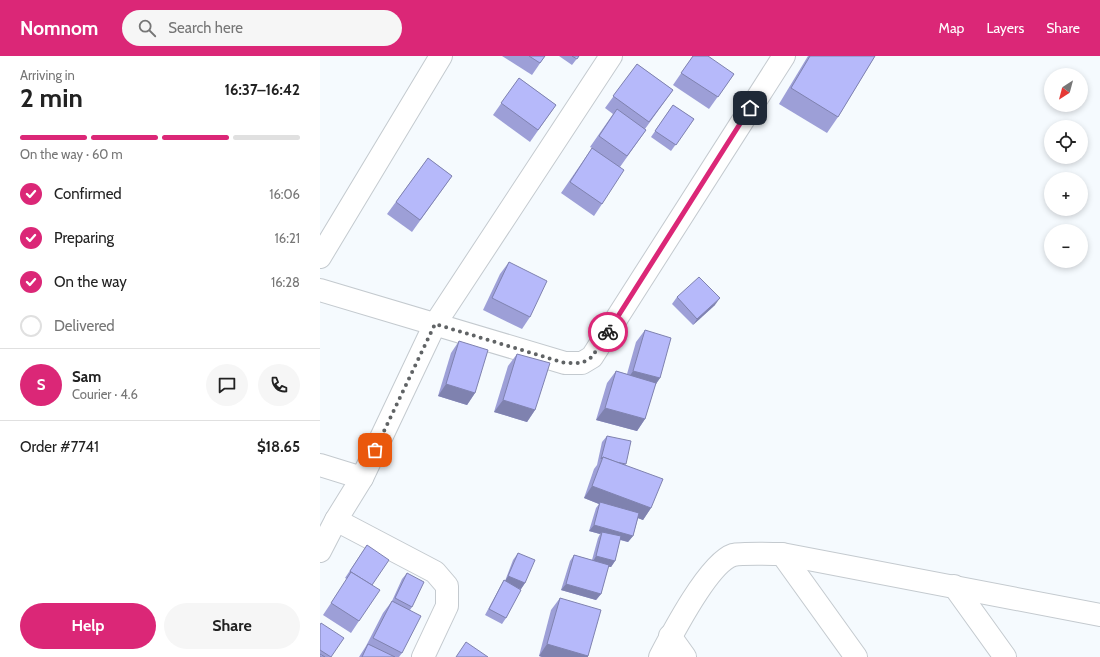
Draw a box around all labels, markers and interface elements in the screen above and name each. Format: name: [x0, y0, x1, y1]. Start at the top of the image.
search box: [122, 10, 402, 46]
text: Nomnom: [20, 17, 98, 40]
icon: search: [136, 17, 158, 39]
text: Search here: [168, 19, 243, 37]
text: Map: [939, 19, 964, 37]
text: Layers: [986, 19, 1024, 37]
text: Share: [1046, 19, 1080, 37]
text: Arriving in: [20, 67, 75, 83]
north arrow: [1044, 68, 1088, 112]
map controls: [1044, 68, 1088, 268]
text: 16:37–16:42: [225, 81, 300, 99]
text: 2 min: [20, 82, 83, 114]
pin: [733, 91, 767, 125]
icon: home: [739, 97, 761, 119]
button: locate: [1044, 120, 1088, 164]
text: On the way · 60 m: [20, 146, 123, 162]
button: +: [1044, 172, 1088, 216]
icon: check: [20, 183, 42, 205]
text: Confirmed: [54, 185, 122, 203]
text: 16:06: [269, 186, 300, 202]
button: −: [1044, 224, 1088, 268]
icon: check: [20, 227, 42, 249]
text: Preparing: [54, 229, 114, 247]
text: 16:21: [275, 230, 300, 246]
icon: check: [20, 271, 42, 293]
text: On the way: [54, 273, 127, 291]
text: 16:28: [271, 274, 300, 290]
courier: [588, 312, 628, 352]
text: Delivered: [54, 317, 115, 335]
icon: bike: [597, 321, 619, 343]
button: chat: [206, 364, 248, 406]
button: phone: [258, 364, 300, 406]
text: Sam: [72, 368, 101, 386]
text: S: [37, 376, 45, 394]
text: Courier · 4.6: [72, 386, 138, 402]
pin: [358, 433, 392, 467]
text: Order #7741: [20, 438, 99, 456]
text: $18.65: [257, 438, 300, 456]
icon: bag: [364, 439, 386, 461]
button: Help: [20, 603, 156, 649]
button: Share: [164, 603, 300, 649]

